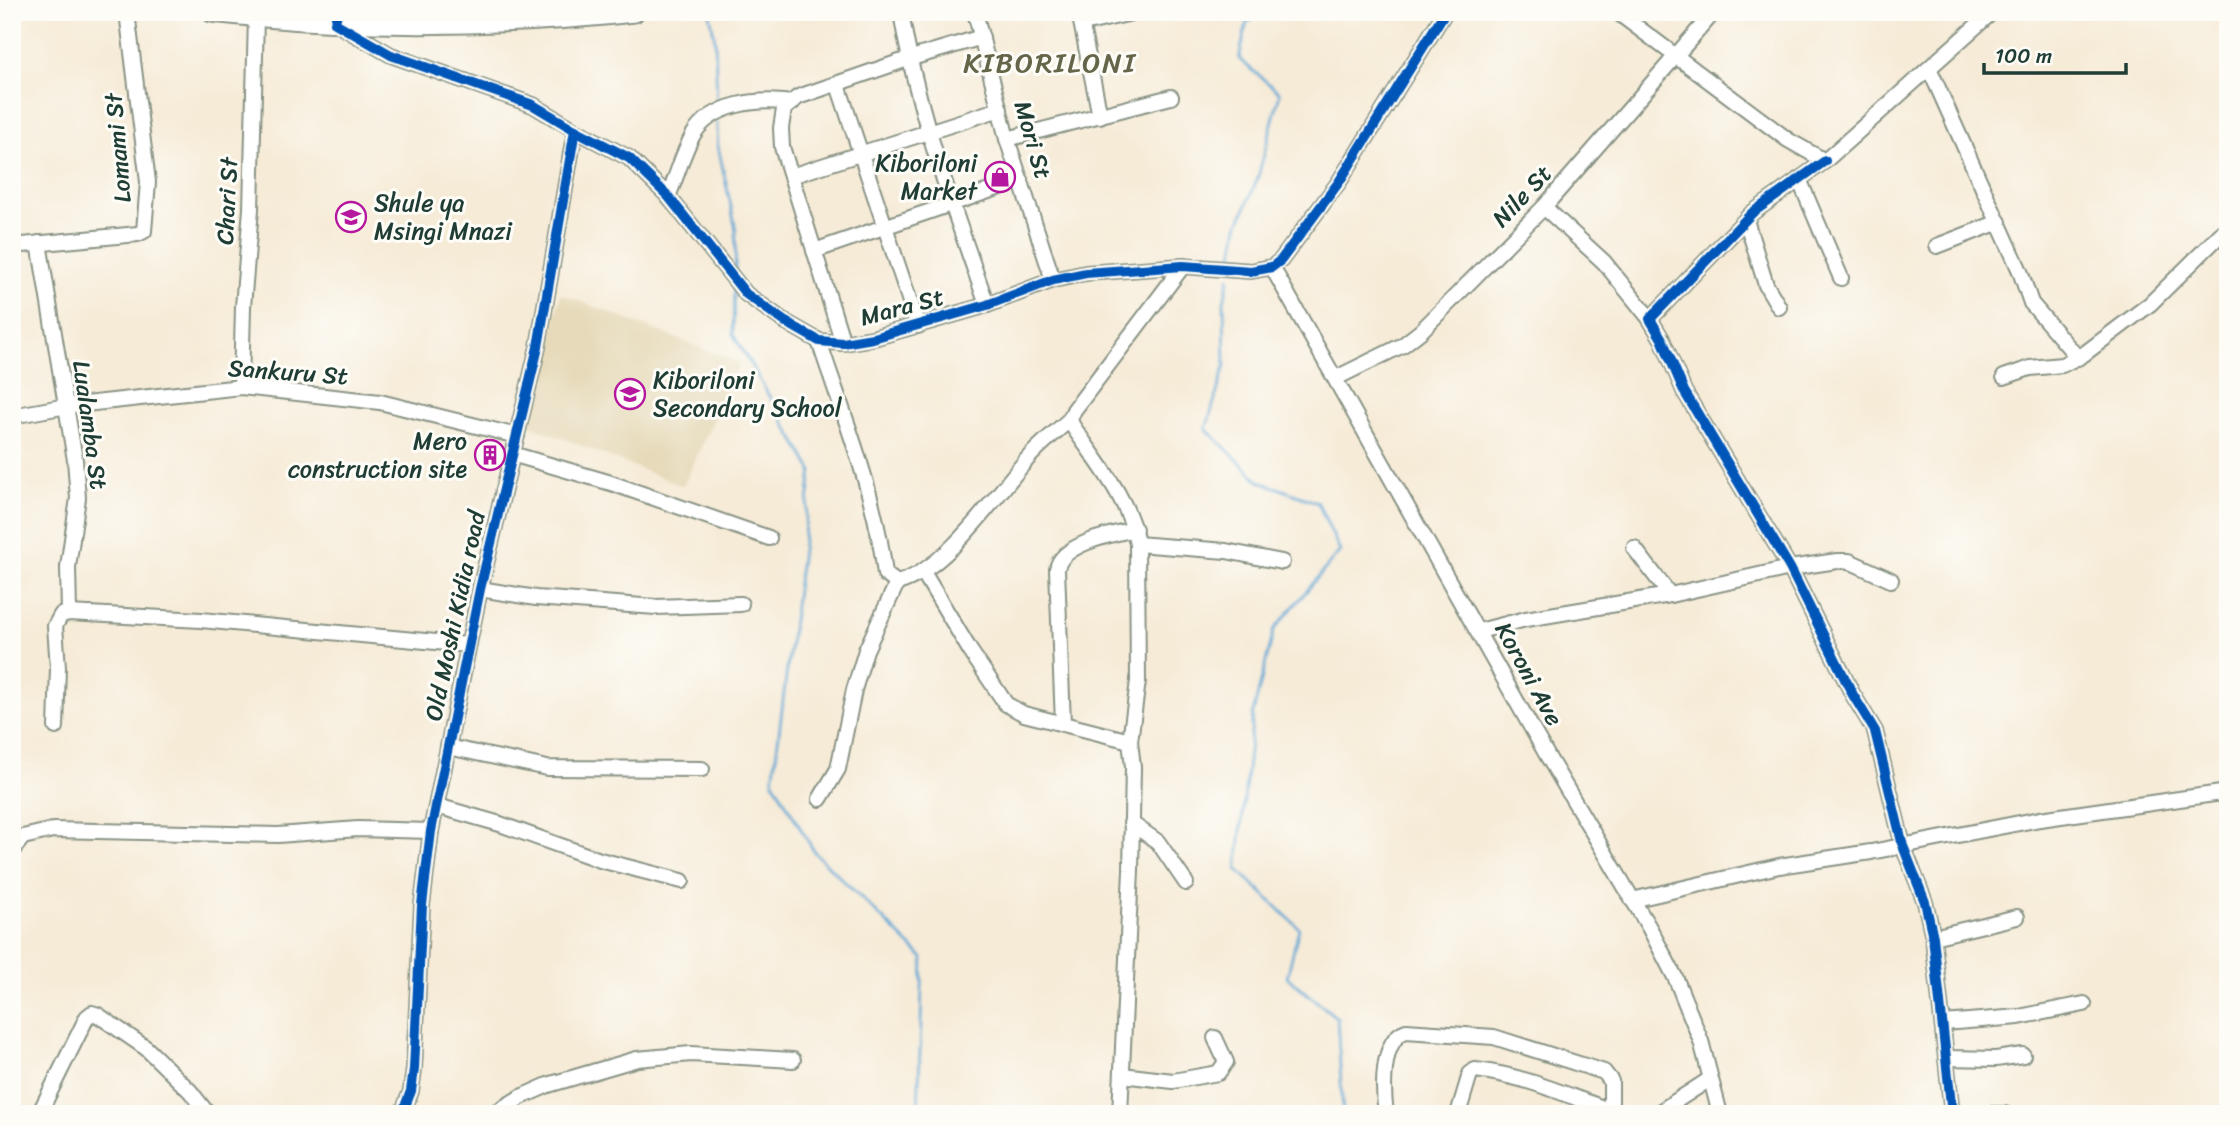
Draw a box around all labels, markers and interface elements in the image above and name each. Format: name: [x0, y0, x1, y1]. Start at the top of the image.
scale bar: [1984, 32, 2126, 76]
text: 100 m: [1995, 37, 2052, 75]
district label: KIBORILONI: [963, 38, 1137, 87]
street label: Lomami St: [92, 90, 144, 205]
street label: Mori St: [1002, 96, 1064, 184]
place label: Kiboriloni Market: [875, 142, 978, 212]
street label: Chari St: [204, 155, 250, 246]
street label: Nile St: [1481, 155, 1563, 237]
shop icon: Kiboriloni Market: [983, 160, 1017, 194]
place label: Shule ya Msingi Mnazi: [374, 182, 513, 252]
school or university icon: Shule ya Msingi Mnazi: [334, 200, 368, 234]
street label: Mara St: [855, 276, 949, 338]
street label: Sankuru St: [227, 347, 349, 397]
street label: Lualamba St: [60, 358, 120, 492]
place label: Kiboriloni Secondary School: [653, 359, 843, 429]
school or university icon: Kiboriloni Secondary School: [613, 377, 647, 411]
place label: Mero construction site: [288, 420, 467, 490]
building icon: Mero construction site: [473, 438, 507, 472]
street label: Old Moshi Kidia road: [412, 505, 498, 725]
street label: Koroni Ave: [1483, 614, 1575, 734]

